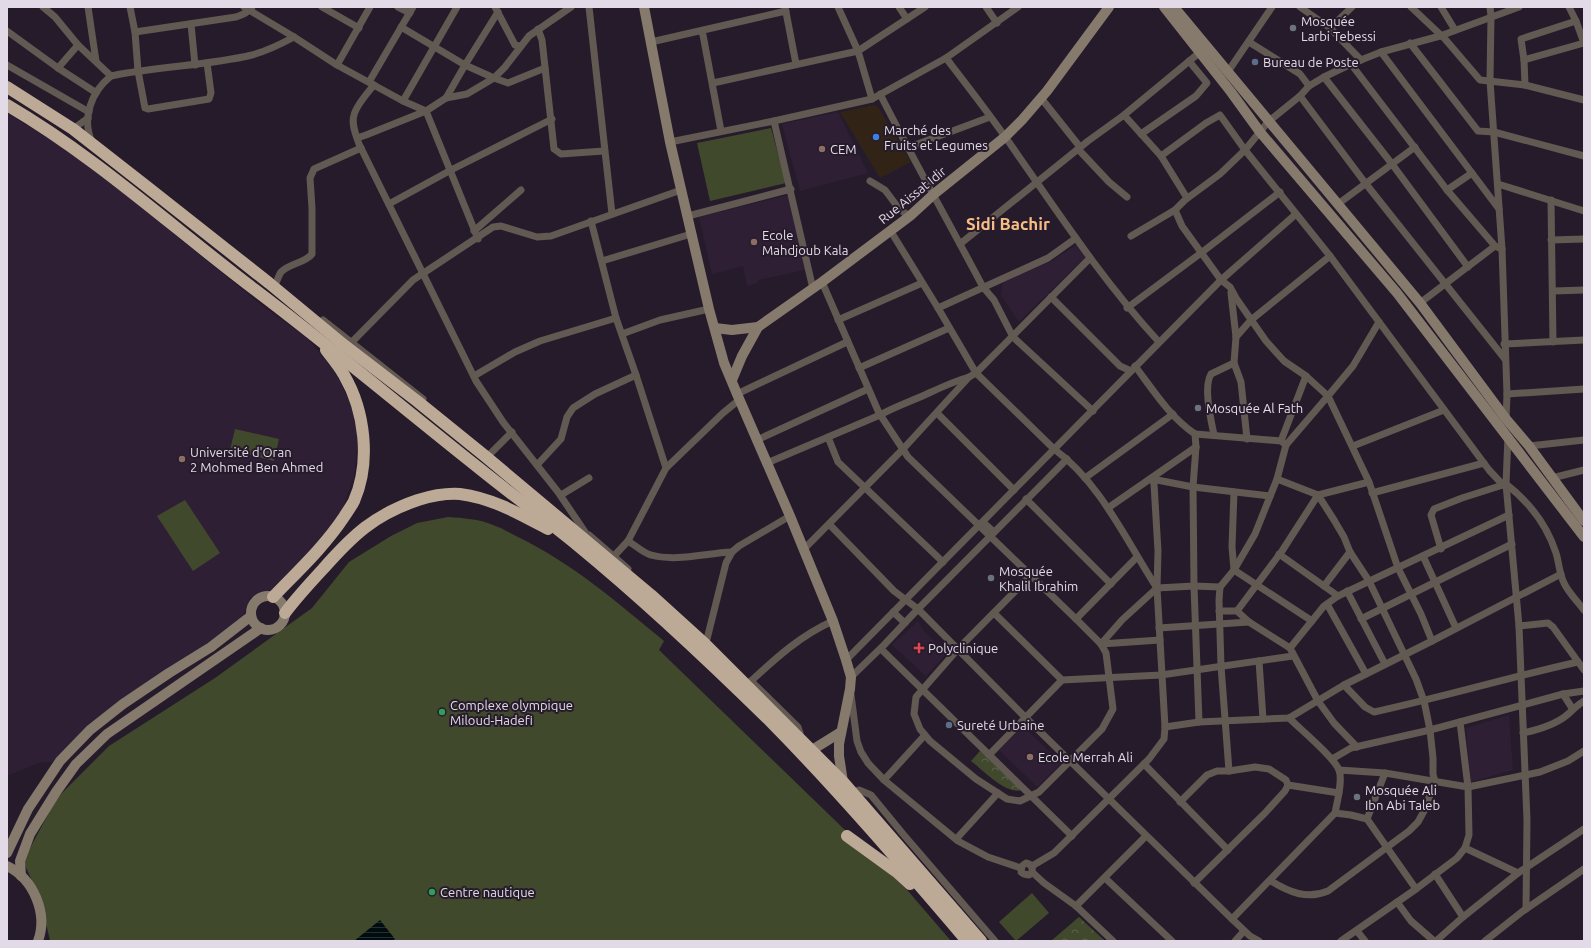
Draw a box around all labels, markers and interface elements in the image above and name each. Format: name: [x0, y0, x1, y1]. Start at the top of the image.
place label: Mosquée Larbi Tebessi: [1301, 14, 1376, 43]
marker: Mosquée Larbi Tebessi: [1288, 23, 1298, 33]
place label: Bureau de Poste: [1263, 55, 1359, 69]
marker: Bureau de Poste: [1250, 57, 1260, 67]
place label: Marché des Fruits et Legumes: [884, 123, 988, 152]
marker: Marché des Fruits et Legumes: [871, 132, 881, 142]
place label: CEM: [830, 142, 857, 156]
marker: CEM: [817, 144, 827, 154]
street label: Rue Aissat Idir: [876, 164, 948, 226]
district label: Sidi Bachir: [966, 214, 1050, 233]
place label: Ecole Mahdjoub Kala: [762, 228, 848, 257]
marker: Ecole Mahdjoub Kala: [749, 237, 759, 247]
place label: Mosquée Al Fath: [1206, 401, 1303, 415]
marker: Mosquée Al Fath: [1193, 403, 1203, 413]
place label: Université d'Oran 2 Mohmed Ben Ahmed: [190, 445, 323, 474]
marker: Université d'Oran 2 Mohmed Ben Ahmed: [177, 454, 187, 464]
place label: Mosquée Khalil Ibrahim: [999, 564, 1078, 593]
marker: Mosquée Khalil Ibrahim: [986, 573, 996, 583]
place label: Polyclinique: [928, 641, 998, 655]
marker: Polyclinique: [913, 642, 925, 654]
place label: Complexe olympique Miloud-Hadefi: [450, 698, 573, 727]
marker: Complexe olympique Miloud-Hadefi: [437, 707, 447, 717]
place label: Sureté Urbaine: [957, 718, 1044, 732]
marker: Sureté Urbaine: [944, 720, 954, 730]
place label: Ecole Merrah Ali: [1038, 750, 1133, 764]
marker: Ecole Merrah Ali: [1025, 752, 1035, 762]
place label: Mosquée Ali Ibn Abi Taleb: [1365, 783, 1440, 812]
marker: Mosquée Ali Ibn Abi Taleb: [1352, 792, 1362, 802]
place label: Centre nautique: [440, 885, 535, 899]
marker: Centre nautique: [427, 887, 437, 897]

